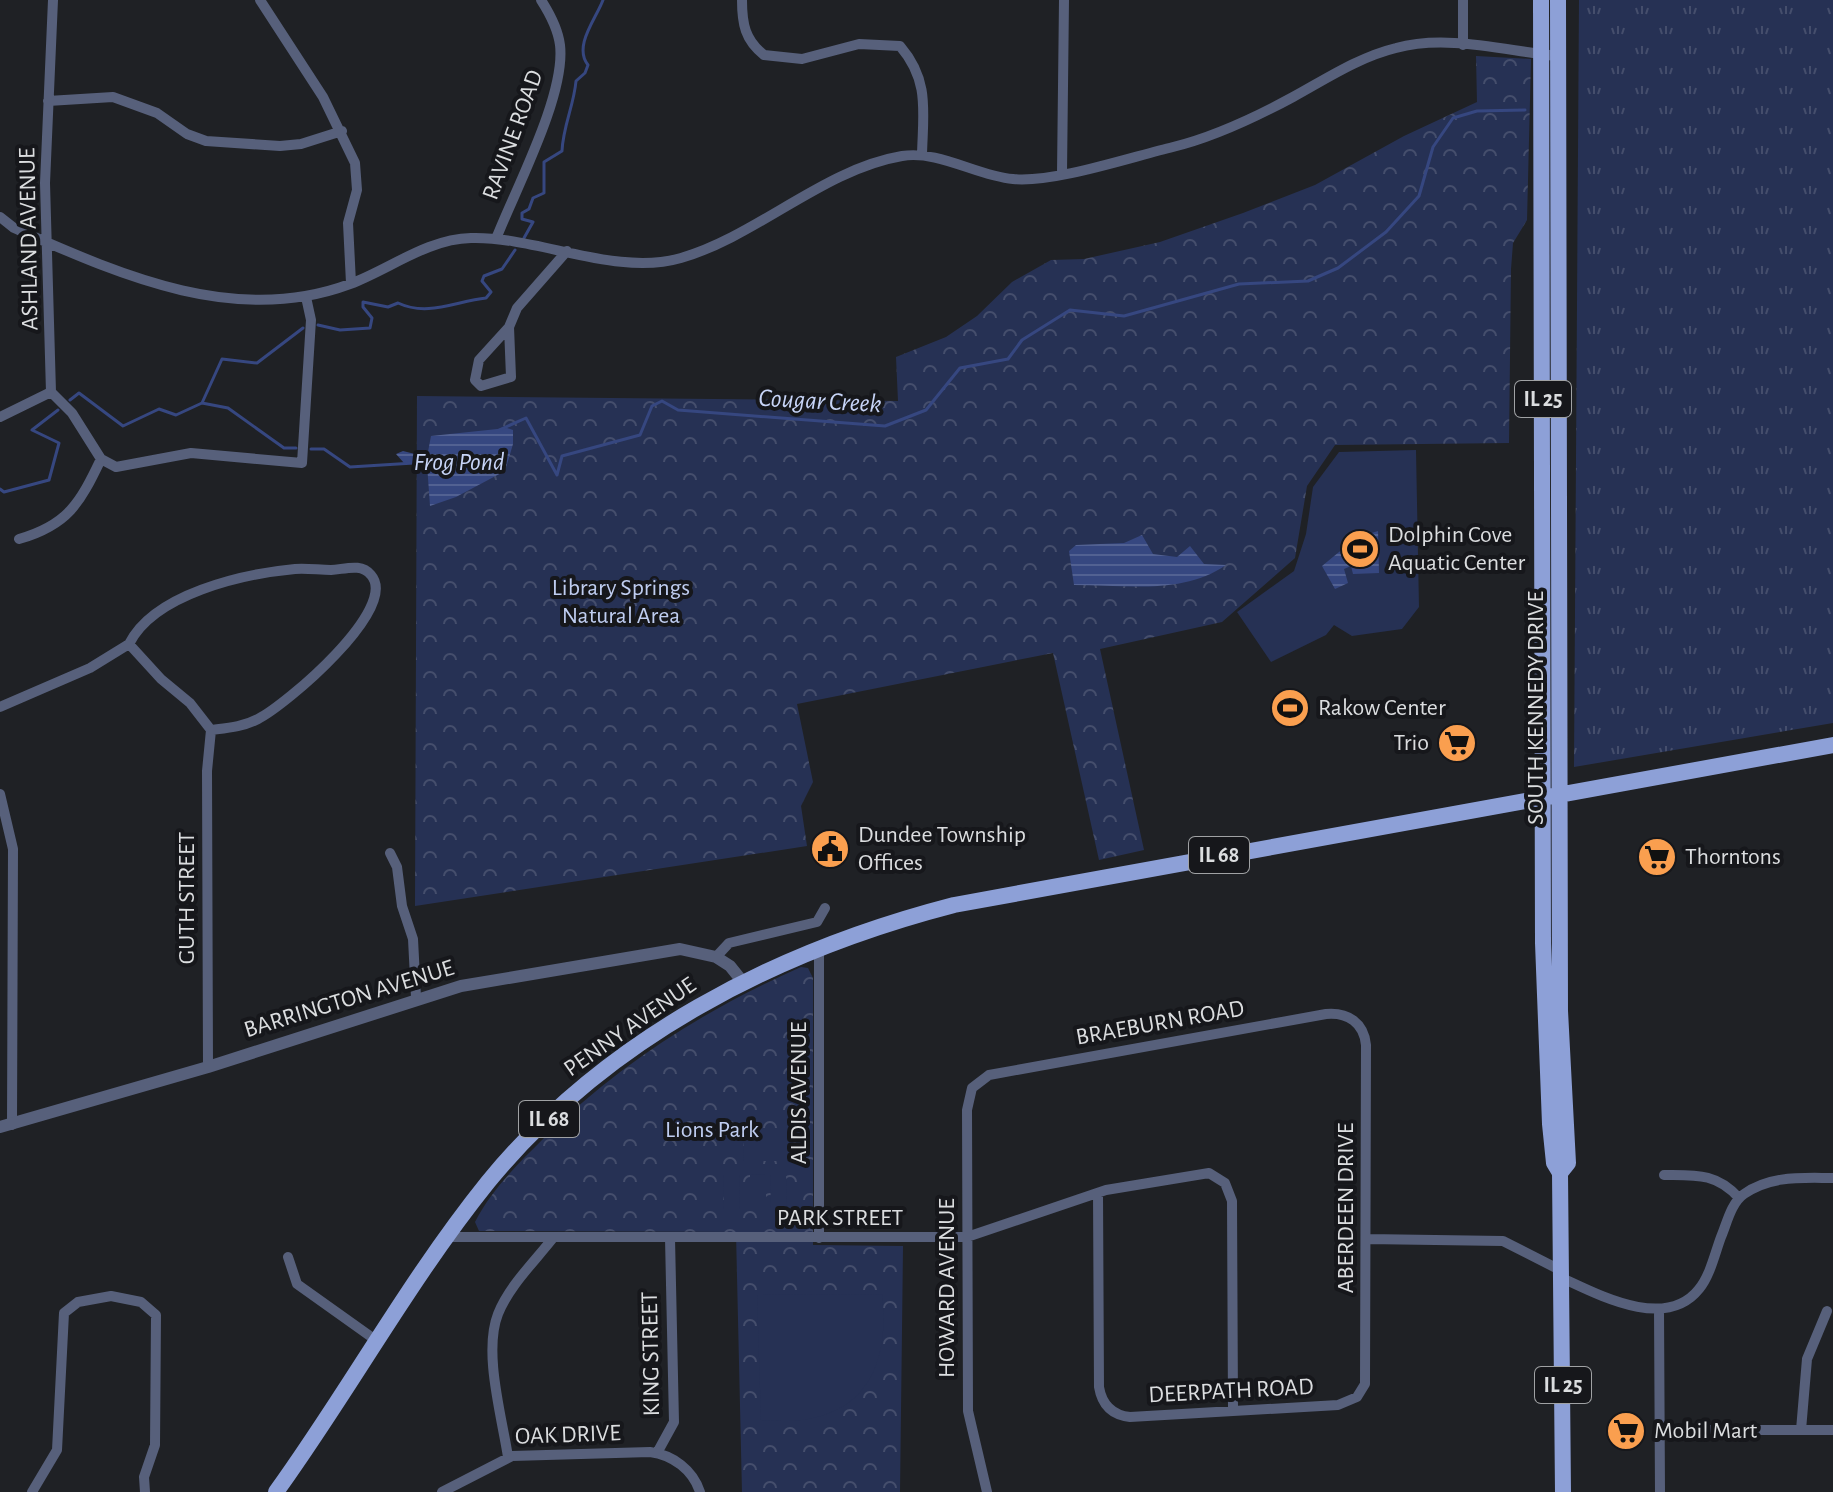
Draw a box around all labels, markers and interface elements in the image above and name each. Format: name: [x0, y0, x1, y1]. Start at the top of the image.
street label: RAVINE ROAD: [478, 67, 548, 203]
street label: ASHLAND AVENUE: [15, 147, 43, 331]
road number: IL 25: [1515, 381, 1571, 417]
water label: Cougar Creek: [758, 385, 882, 417]
water label: Frog Pond: [414, 449, 505, 475]
place label: Dolphin Cove Aquatic Center: [1388, 523, 1526, 575]
sports icon: Dolphin Cove Aquatic Center: [1339, 528, 1381, 570]
park label: Library Springs Natural Area: [552, 576, 690, 628]
street label: SOUTH KENNEDY DRIVE: [1524, 591, 1548, 825]
sports icon: Rakow Center: [1269, 687, 1311, 729]
place label: Rakow Center: [1318, 696, 1446, 720]
supermarket icon: Trio: [1436, 722, 1478, 764]
place label: Trio: [1393, 731, 1429, 755]
place label: Dundee Township Offices: [858, 823, 1026, 875]
public building icon: Dundee Township Offices: [809, 828, 851, 870]
street label: GUTH STREET: [175, 832, 199, 964]
supermarket icon: Thorntons: [1636, 836, 1678, 878]
road number: IL 68: [1189, 837, 1249, 873]
place label: Thorntons: [1685, 845, 1781, 869]
street label: BARRINGTON AVENUE: [241, 956, 457, 1042]
street label: PENNY AVENUE: [560, 973, 701, 1081]
street label: BRAEBURN ROAD: [1074, 996, 1246, 1050]
street label: ALDIS AVENUE: [787, 1021, 811, 1164]
road number: IL 68: [519, 1101, 579, 1137]
park label: Lions Park: [665, 1118, 759, 1142]
street label: ABERDEEN DRIVE: [1334, 1122, 1358, 1293]
street label: HOWARD AVENUE: [935, 1198, 959, 1378]
street label: PARK STREET: [777, 1206, 903, 1230]
street label: KING STREET: [638, 1291, 664, 1417]
road number: IL 25: [1535, 1367, 1591, 1403]
street label: DEERPATH ROAD: [1148, 1375, 1314, 1407]
supermarket icon: Mobil Mart: [1605, 1410, 1647, 1452]
place label: Mobil Mart: [1654, 1419, 1758, 1443]
street label: OAK DRIVE: [515, 1421, 622, 1449]

